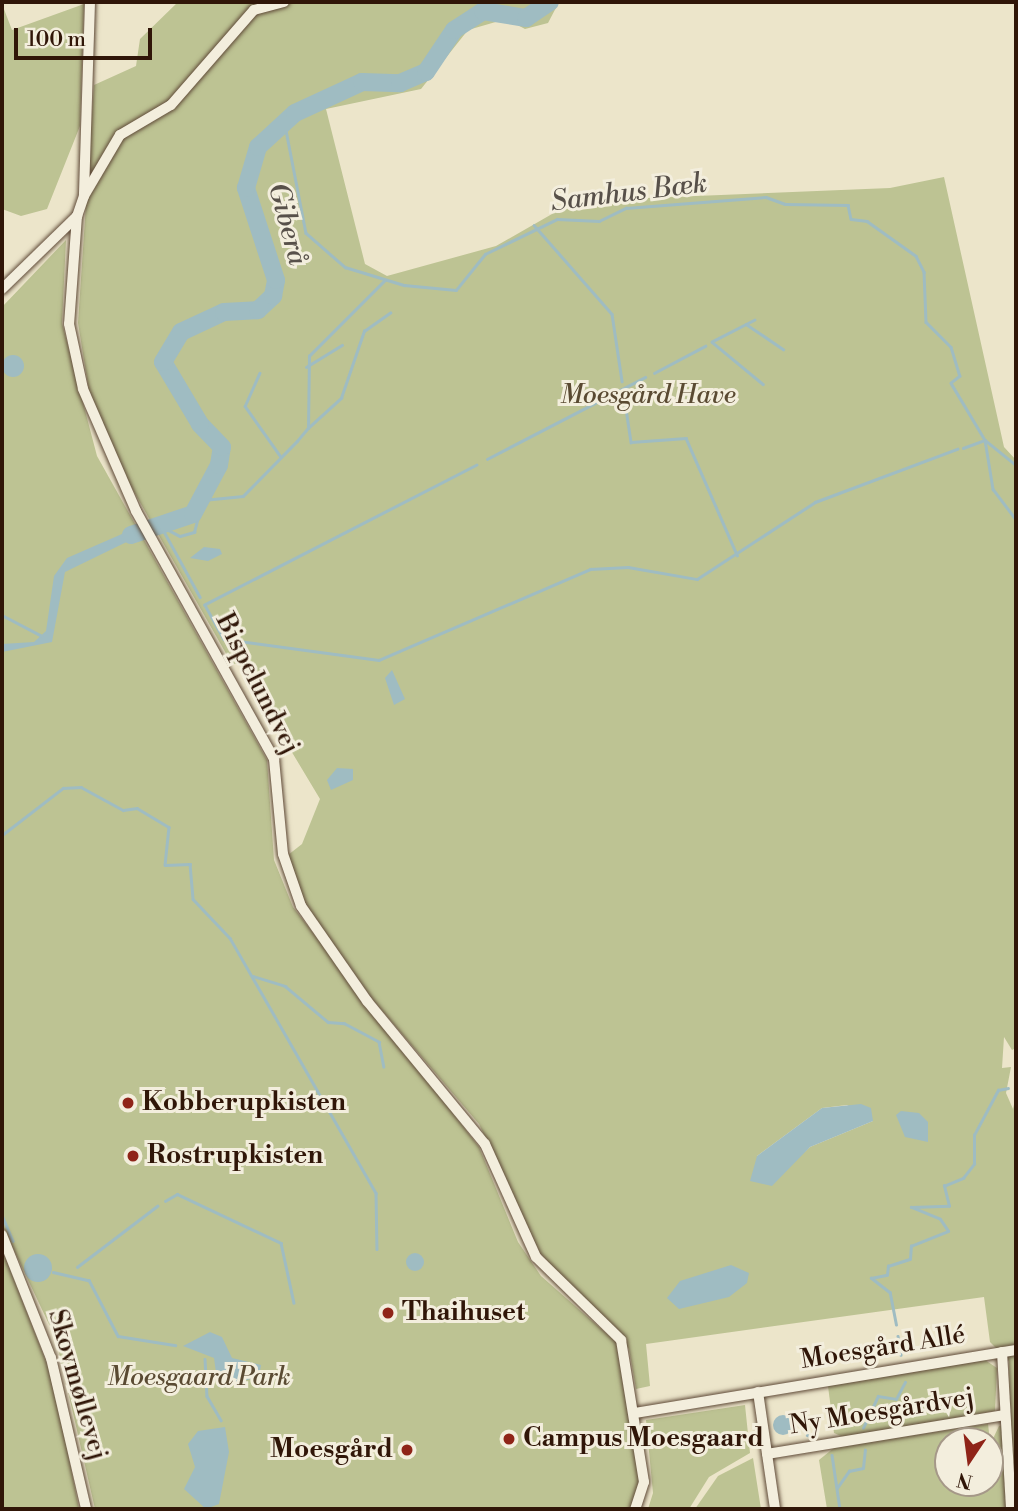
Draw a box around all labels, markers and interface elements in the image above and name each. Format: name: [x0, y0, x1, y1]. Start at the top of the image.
scale bar: [18, 14, 156, 58]
text: 100 m: [27, 27, 86, 53]
water label: Samhus Bæk: [549, 167, 709, 219]
water label: Giberå: [260, 179, 314, 269]
park label: Moesgård Have: [560, 380, 736, 412]
street label: Bispelundvej: [208, 608, 306, 760]
place label: Kobberupkisten: [142, 1087, 346, 1119]
marker: Kobberupkisten: [120, 1095, 136, 1111]
place label: Rostrupkisten: [147, 1140, 323, 1172]
marker: Rostrupkisten: [125, 1148, 141, 1164]
place label: Thaihuset: [402, 1297, 525, 1329]
marker: Thaihuset: [380, 1305, 396, 1321]
street label: Skovmøllevej: [41, 1306, 113, 1464]
street label: Moesgård Allé: [798, 1320, 968, 1376]
park label: Moesgaard Park: [107, 1362, 291, 1394]
street label: Ny Moesgårdvej: [788, 1382, 976, 1442]
place label: Campus Moesgaard: [523, 1423, 764, 1455]
north arrow: [934, 1427, 1004, 1497]
marker: Campus Moesgaard: [501, 1431, 517, 1447]
place label: Moesgård: [270, 1434, 393, 1466]
marker: Moesgård: [399, 1442, 415, 1458]
text: N: [955, 1467, 975, 1494]

